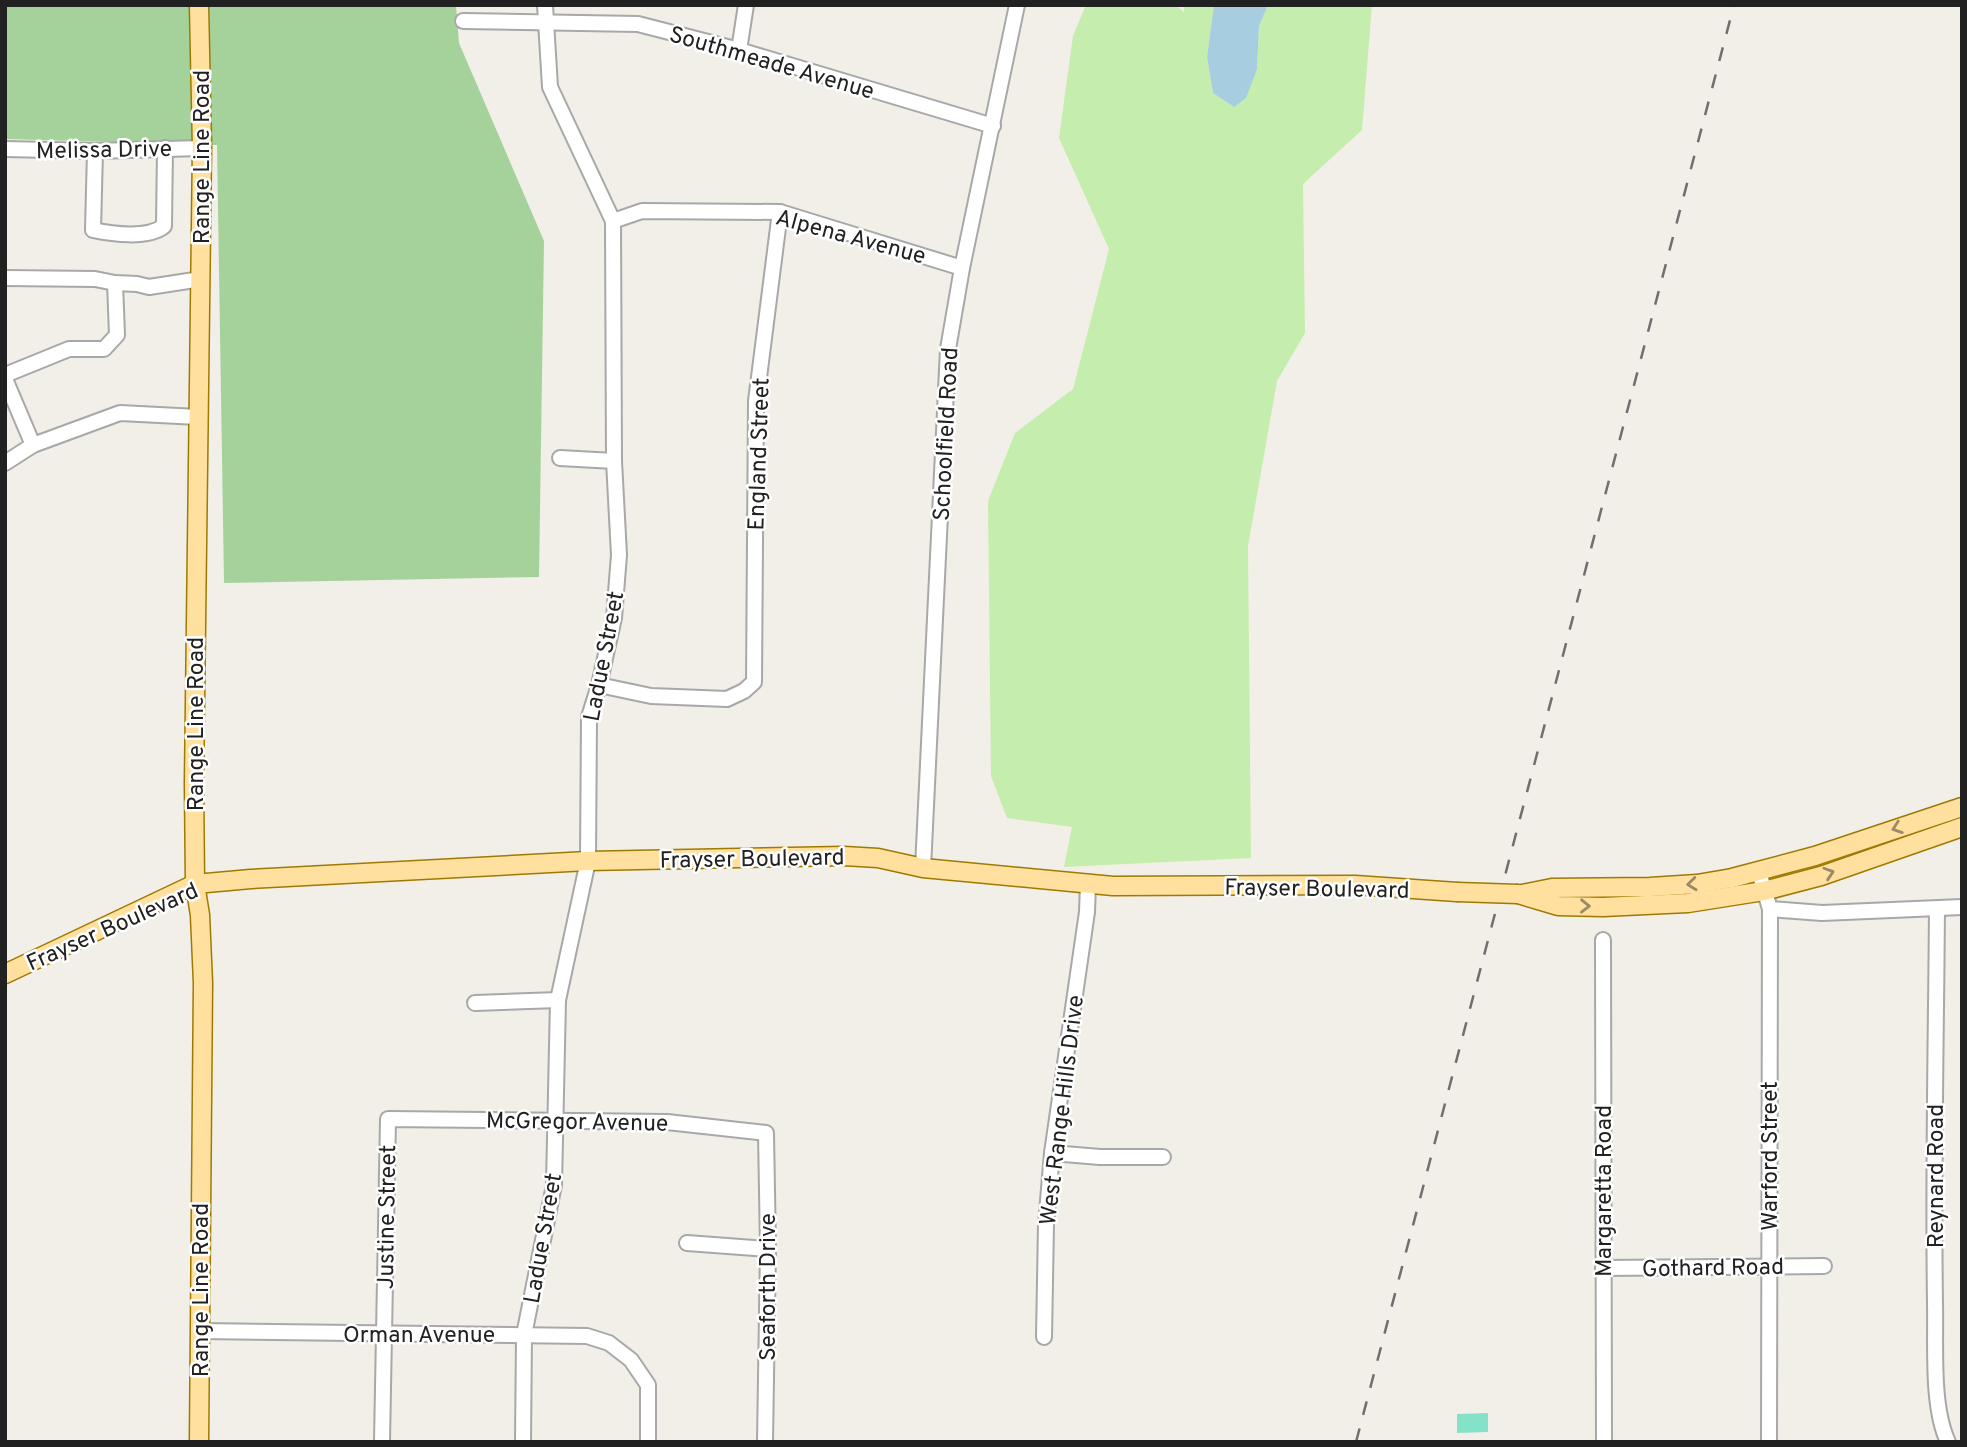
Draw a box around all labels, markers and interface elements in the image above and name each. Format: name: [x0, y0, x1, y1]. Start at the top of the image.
street label: Southmeade Avenue: [666, 21, 877, 108]
street label: Range Line Road: [189, 70, 218, 244]
street label: Melissa Drive: [36, 136, 172, 167]
street label: Alpena Avenue: [772, 204, 929, 272]
street label: Schoolfield Road: [928, 347, 967, 522]
street label: England Street: [743, 377, 778, 531]
street label: Ladue Street: [579, 589, 632, 724]
street label: Range Line Road: [183, 637, 212, 811]
one-way arrow: [1892, 820, 1904, 835]
street label: Frayser Boulevard: [659, 844, 845, 877]
one-way arrow: [1823, 866, 1835, 881]
street label: Frayser Boulevard: [1224, 874, 1410, 907]
one-way arrow: [1686, 876, 1697, 891]
street label: Frayser Boulevard: [23, 877, 203, 979]
one-way arrow: [1579, 899, 1590, 914]
street label: West Range Hills Drive: [1035, 994, 1092, 1227]
street label: Warford Street: [1757, 1081, 1786, 1231]
street label: Reynard Road: [1923, 1104, 1952, 1248]
street label: Margaretta Road: [1591, 1105, 1620, 1277]
street label: McGregor Avenue: [485, 1107, 668, 1140]
street label: Justine Street: [373, 1145, 404, 1290]
street label: Ladue Street: [519, 1171, 570, 1306]
street label: Range Line Road: [188, 1203, 217, 1377]
street label: Seaforth Drive: [755, 1213, 784, 1361]
street label: Gothard Road: [1642, 1254, 1784, 1285]
street label: Orman Avenue: [343, 1322, 495, 1351]

